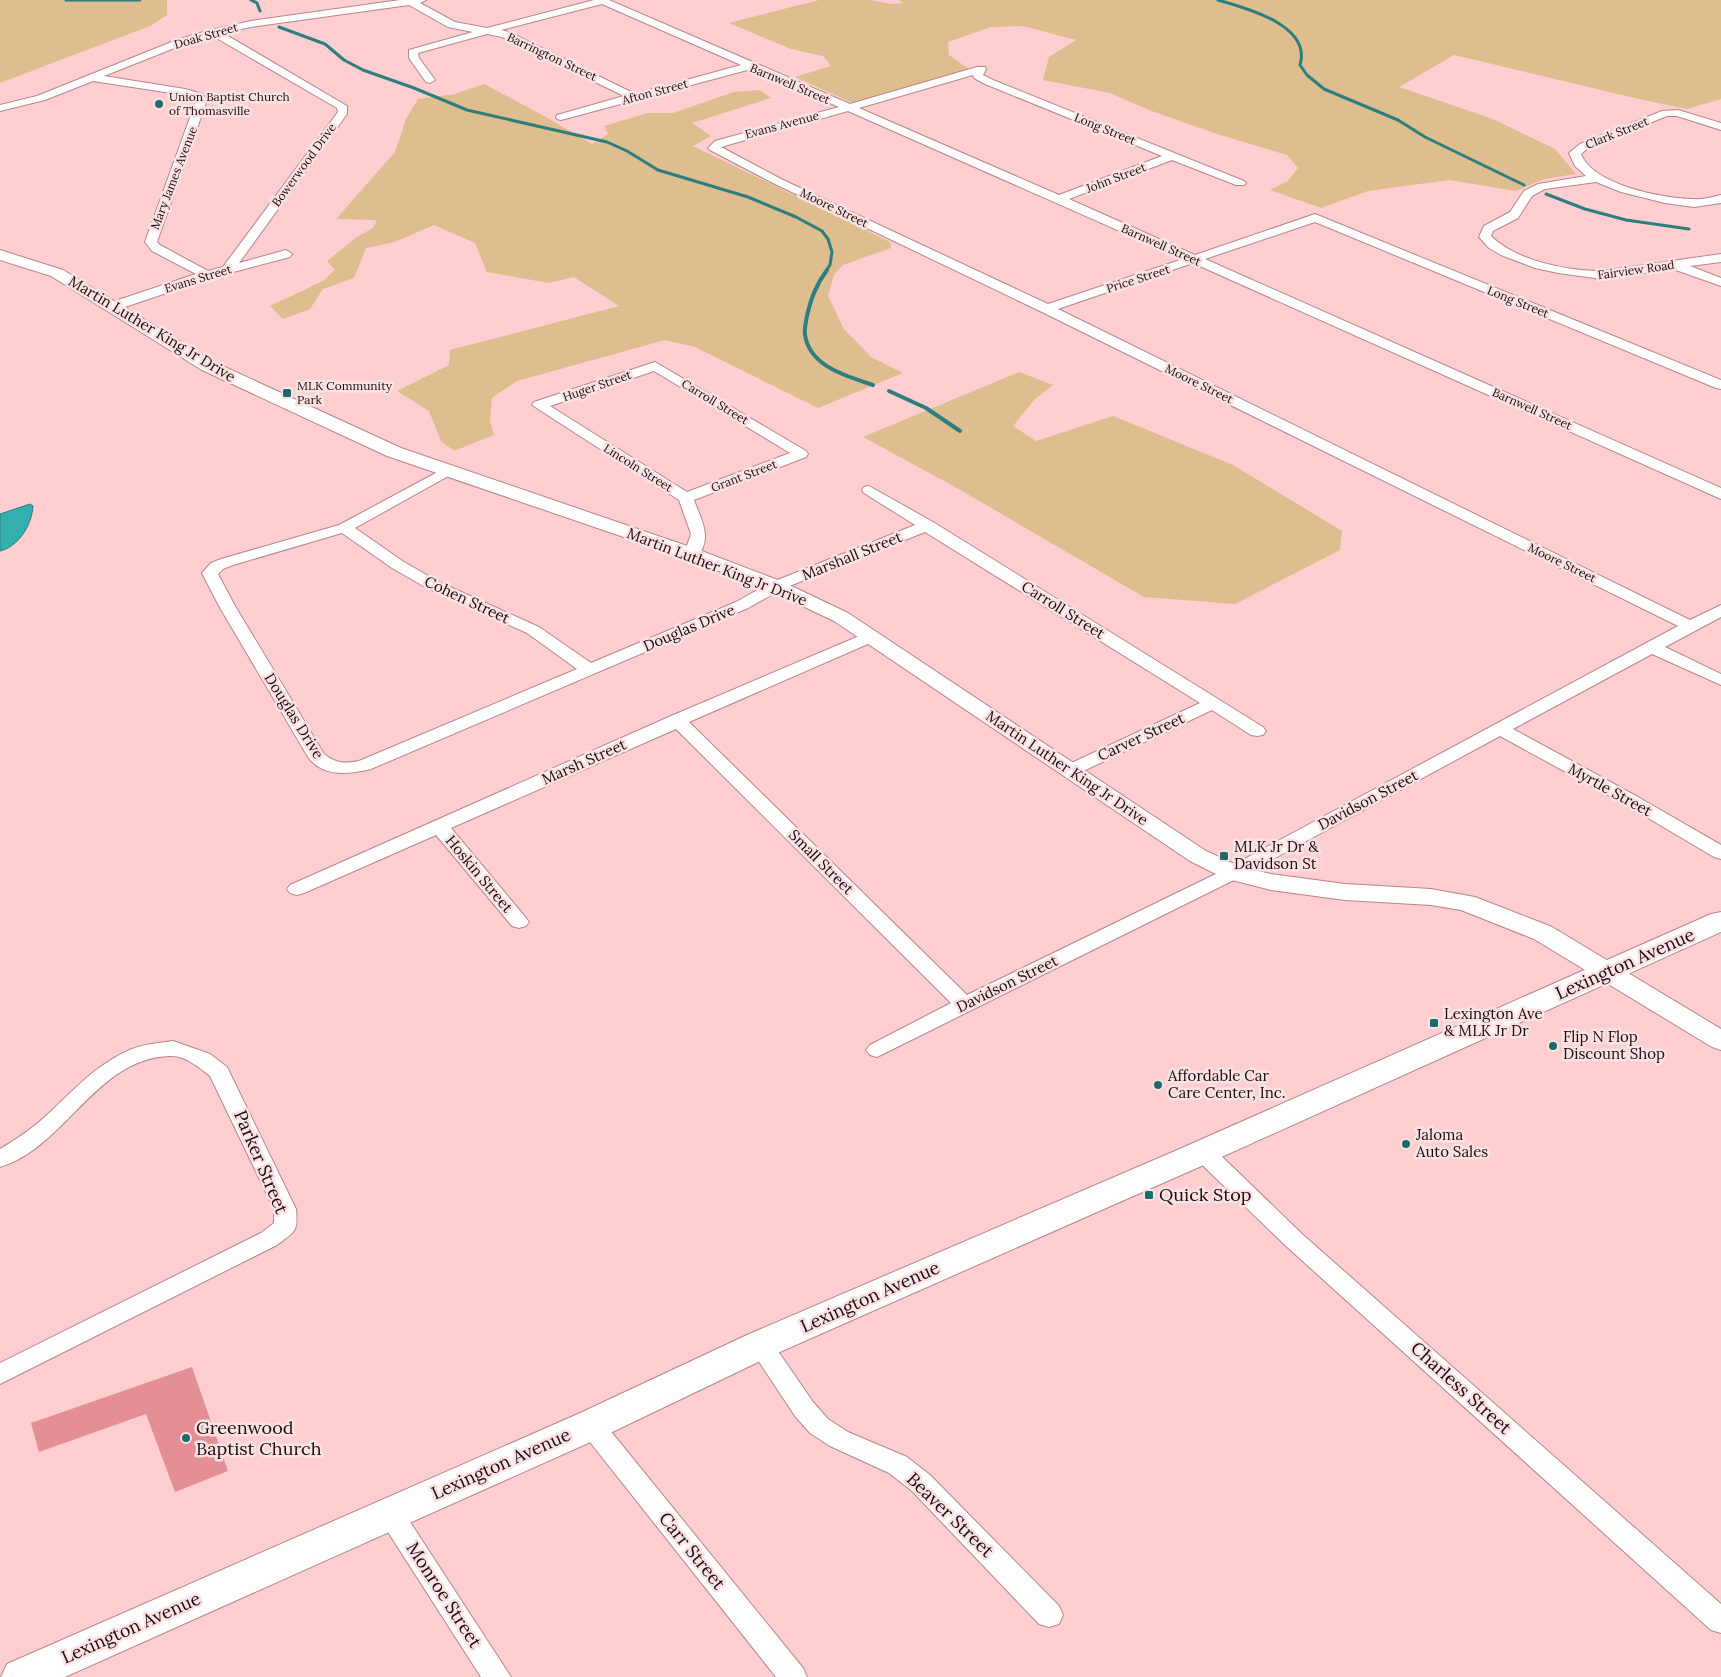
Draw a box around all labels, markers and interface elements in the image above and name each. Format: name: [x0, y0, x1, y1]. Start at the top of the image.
street label: Doak Street: [172, 19, 240, 52]
street label: Barrington Street: [505, 29, 600, 84]
street label: Barnwell Street: [748, 60, 833, 107]
street label: Afton Street: [619, 75, 690, 108]
place label: Union Baptist Church of Thomasville: [169, 89, 290, 118]
marker: Union Baptist Church of Thomasville: [153, 98, 165, 110]
street label: Evans Avenue: [743, 107, 821, 142]
street label: Long Street: [1072, 109, 1138, 148]
street label: Clark Street: [1583, 113, 1651, 152]
street label: Bowerwood Drive: [268, 120, 339, 209]
street label: Mary James Avenue: [147, 124, 200, 232]
street label: John Street: [1083, 159, 1148, 196]
street label: Moore Street: [798, 185, 871, 231]
street label: Barnwell Street: [1119, 220, 1204, 269]
street label: Fairview Road: [1597, 257, 1675, 282]
street label: Evans Street: [162, 261, 234, 296]
street label: Price Street: [1104, 261, 1172, 296]
street label: Martin Luther King Jr Drive: [65, 271, 239, 386]
street label: Long Street: [1485, 282, 1551, 321]
street label: Moore Street: [1163, 361, 1236, 407]
street label: Huger Street: [560, 367, 634, 404]
street label: Carroll Street: [679, 376, 752, 428]
place label: MLK Community Park: [297, 378, 393, 407]
street label: Barnwell Street: [1490, 384, 1575, 433]
marker: MLK Community Park: [281, 387, 293, 399]
street label: Lincoln Street: [601, 440, 676, 495]
street label: Grant Street: [709, 456, 779, 495]
street label: Martin Luther King Jr Drive: [624, 523, 810, 610]
street label: Marshall Street: [799, 527, 905, 584]
street label: Moore Street: [1526, 540, 1599, 586]
street label: Cohen Street: [422, 572, 513, 628]
street label: Carroll Street: [1018, 576, 1109, 643]
street label: Douglas Drive: [640, 600, 738, 655]
street label: Douglas Drive: [260, 669, 328, 762]
street label: Martin Luther King Jr Drive: [983, 706, 1152, 829]
street label: Carver Street: [1094, 708, 1187, 765]
street label: Marsh Street: [539, 734, 629, 789]
street label: Myrtle Street: [1565, 759, 1655, 820]
street label: Davidson Street: [1314, 765, 1421, 834]
street label: Small Street: [785, 825, 858, 898]
street label: Hoskin Street: [442, 831, 517, 916]
place label: MLK Jr Dr & Davidson St: [1234, 837, 1319, 873]
marker: MLK Jr Dr & Davidson St: [1218, 850, 1230, 862]
street label: Lexington Avenue: [1552, 922, 1698, 1005]
street label: Davidson Street: [953, 951, 1061, 1016]
place label: Lexington Ave & MLK Jr Dr: [1444, 1004, 1543, 1040]
marker: Lexington Ave & MLK Jr Dr: [1428, 1017, 1440, 1029]
place label: Flip N Flop Discount Shop: [1563, 1027, 1665, 1063]
marker: Flip N Flop Discount Shop: [1547, 1040, 1559, 1052]
place label: Affordable Car Care Center, Inc.: [1167, 1066, 1286, 1102]
marker: Affordable Car Care Center, Inc.: [1152, 1079, 1164, 1091]
street label: Parker Street: [229, 1106, 294, 1217]
place label: Jaloma Auto Sales: [1415, 1125, 1488, 1161]
marker: Jaloma Auto Sales: [1400, 1138, 1412, 1150]
place label: Quick Stop: [1159, 1183, 1251, 1206]
marker: Quick Stop: [1143, 1189, 1155, 1201]
street label: Lexington Avenue: [797, 1255, 943, 1338]
street label: Charless Street: [1406, 1336, 1516, 1439]
place label: Greenwood Baptist Church: [196, 1416, 322, 1460]
street label: Lexington Avenue: [428, 1422, 574, 1505]
marker: Greenwood Baptist Church: [180, 1432, 192, 1444]
street label: Beaver Street: [902, 1467, 999, 1562]
street label: Carr Street: [654, 1507, 731, 1594]
street label: Monroe Street: [402, 1537, 487, 1652]
street label: Lexington Avenue: [58, 1586, 204, 1669]

